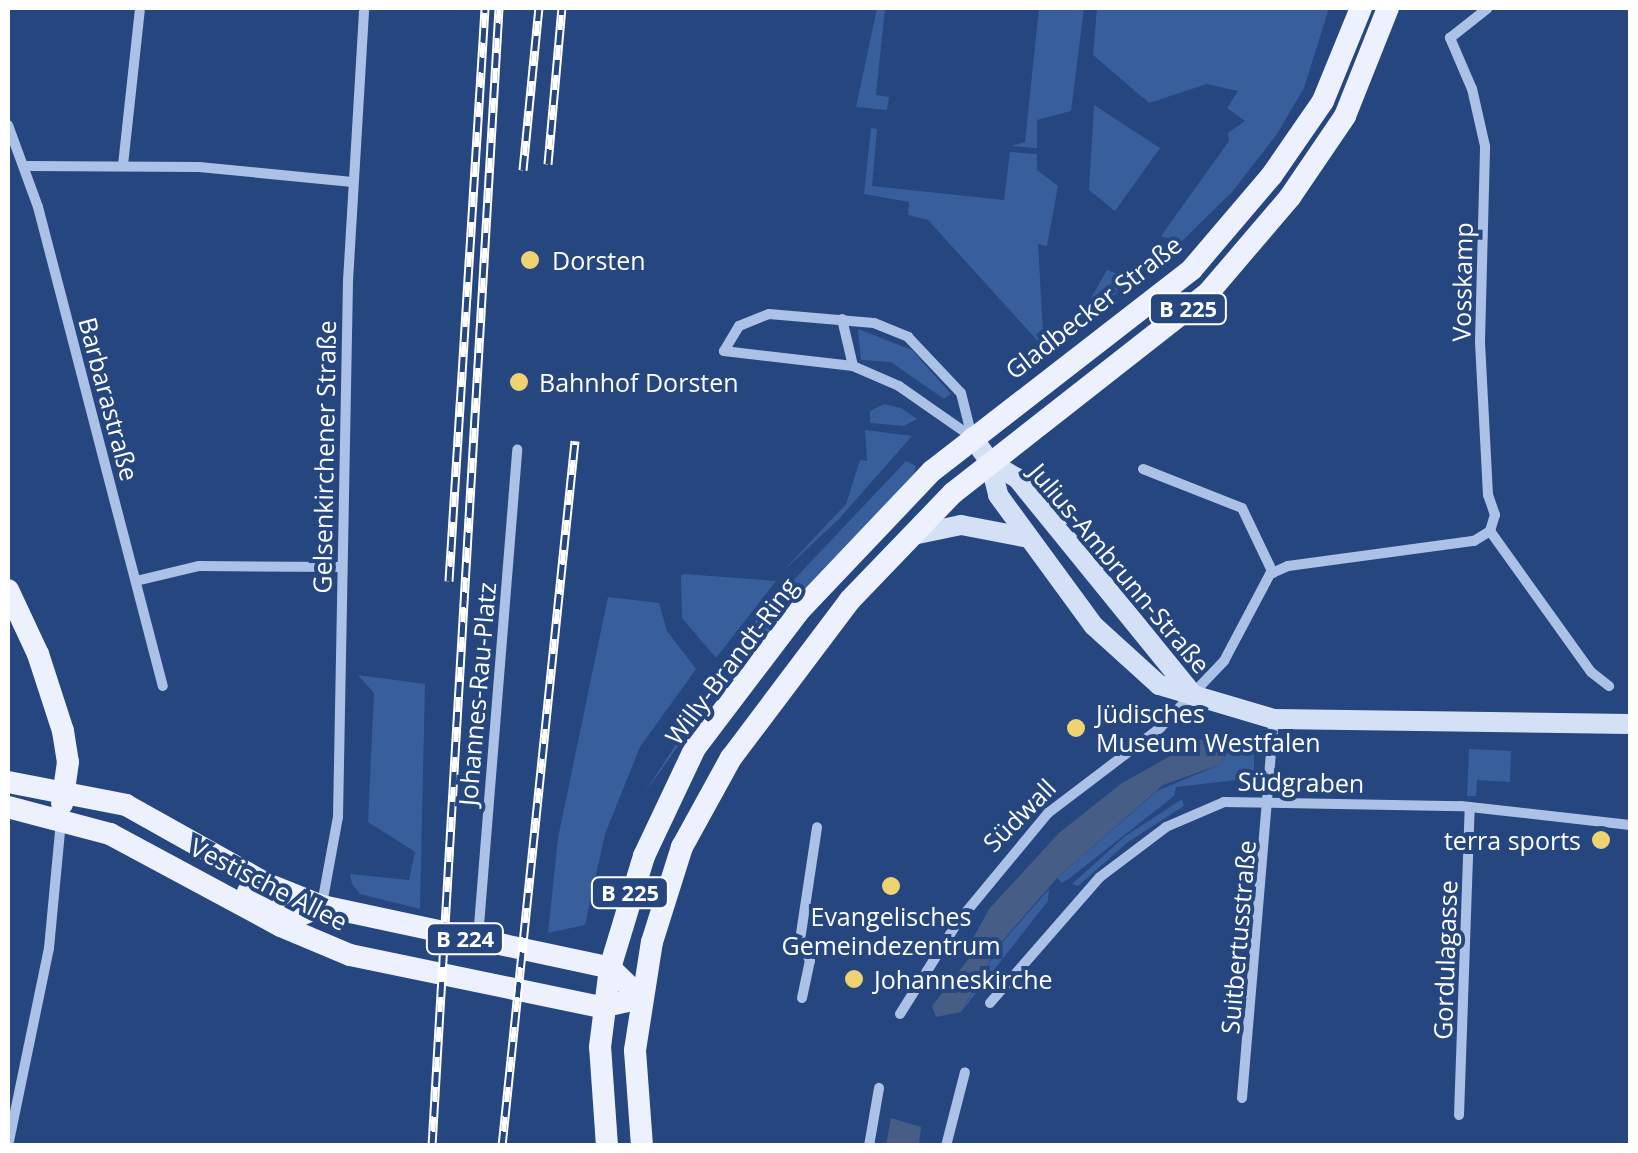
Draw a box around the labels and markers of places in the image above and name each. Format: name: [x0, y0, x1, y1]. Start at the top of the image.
place label: Dorsten: [552, 245, 646, 275]
marker: Dorsten: [517, 247, 543, 273]
place label: Bahnhof Dorsten: [539, 367, 739, 397]
marker: Bahnhof Dorsten: [508, 371, 530, 393]
place label: Jüdisches Museum Westfalen: [1096, 699, 1321, 758]
marker: Jüdisches Museum Westfalen: [1065, 717, 1087, 739]
place label: terra sports: [1444, 825, 1581, 855]
marker: terra sports: [1590, 829, 1612, 851]
marker: Evangelisches Gemeindezentrum: [880, 875, 902, 897]
place label: Evangelisches Gemeindezentrum: [781, 902, 1001, 961]
place label: Johanneskirche: [874, 964, 1053, 994]
marker: Johanneskirche: [843, 968, 865, 990]

